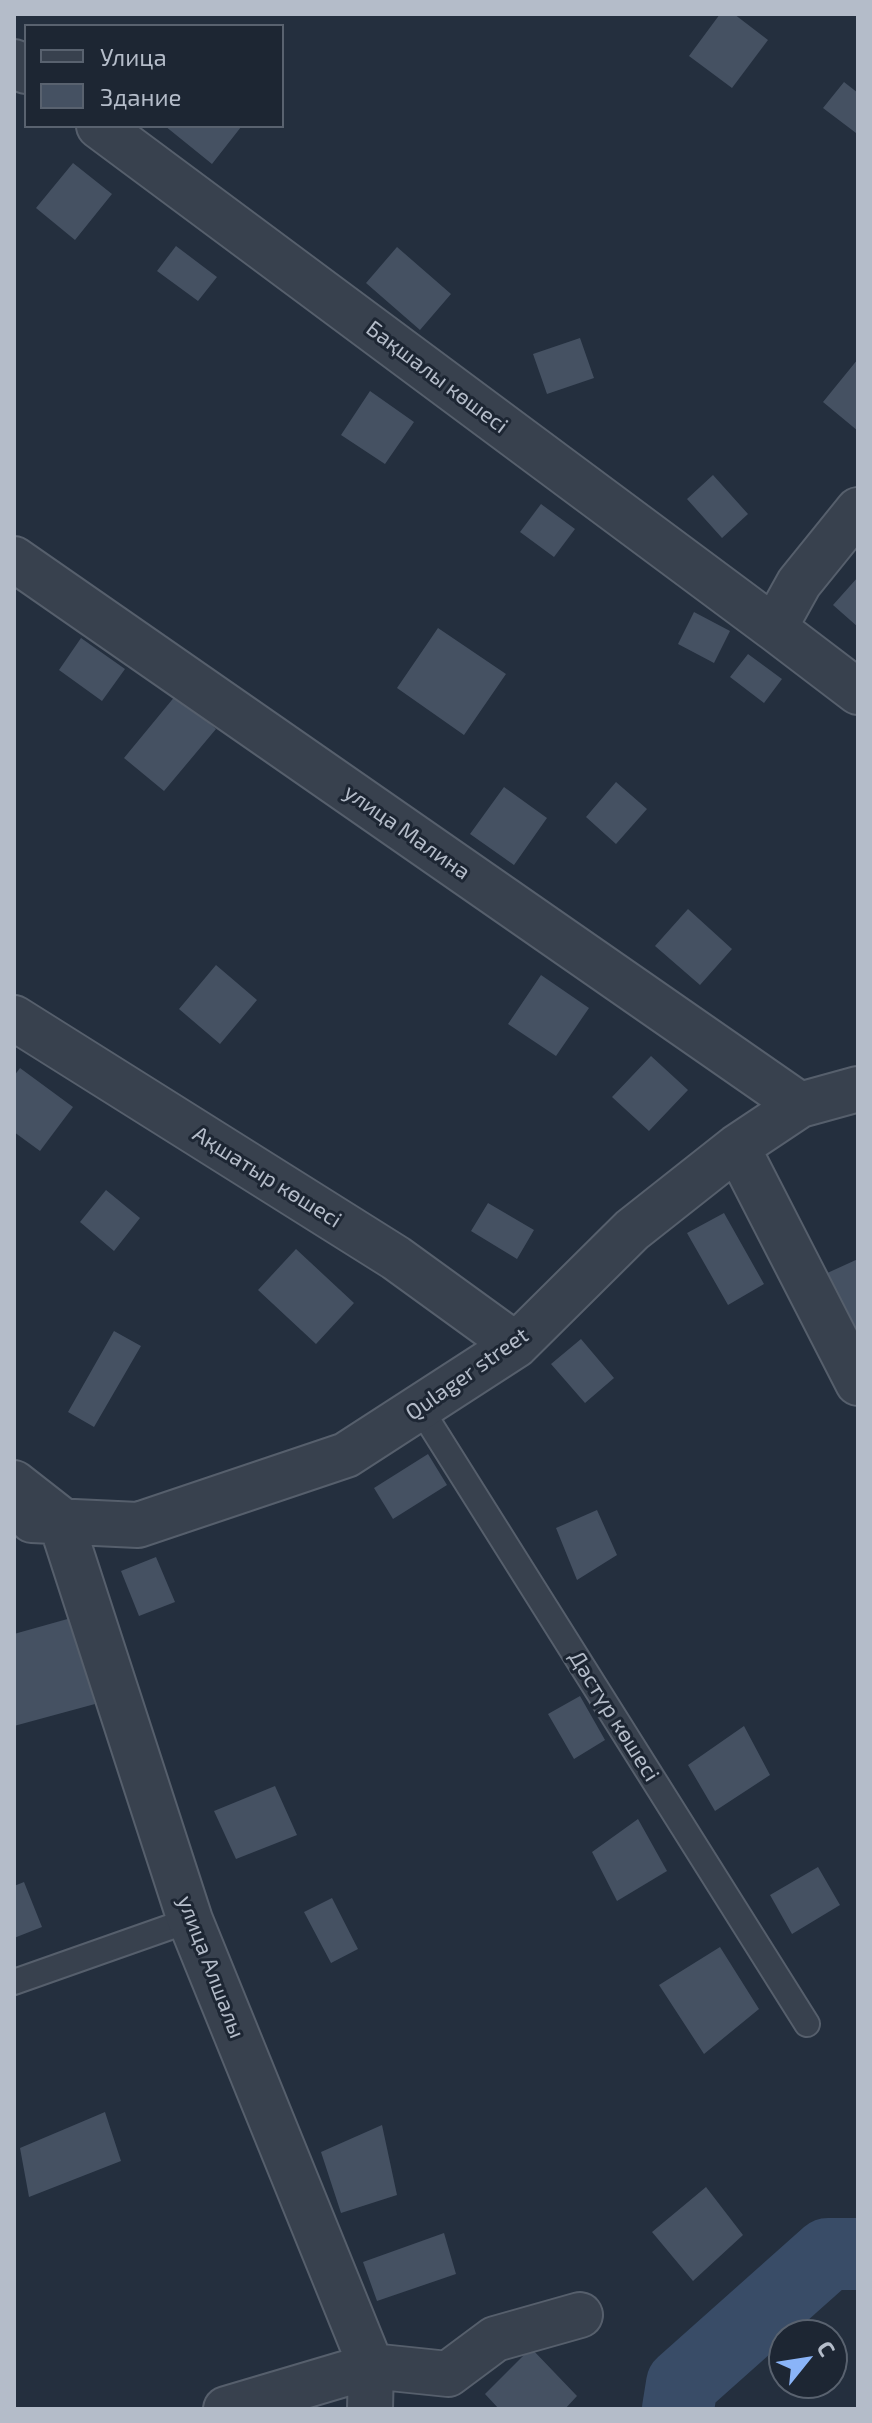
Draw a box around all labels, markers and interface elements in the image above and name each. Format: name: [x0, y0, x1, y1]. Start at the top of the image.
legend: [24, 24, 284, 128]
text: Улица: [100, 42, 167, 71]
text: Здание: [100, 82, 182, 111]
street label: Бақшалы көшесі: [361, 315, 513, 439]
street label: улица Малина: [339, 779, 475, 885]
street label: Ақшатыр көшесі: [188, 1121, 346, 1233]
street label: Qulager street: [401, 1322, 533, 1426]
street label: Дәстүр көшесі: [563, 1646, 665, 1786]
street label: улица Алшалы: [172, 1892, 250, 2042]
north arrow: [768, 2319, 848, 2399]
text: С: [813, 2336, 842, 2360]

